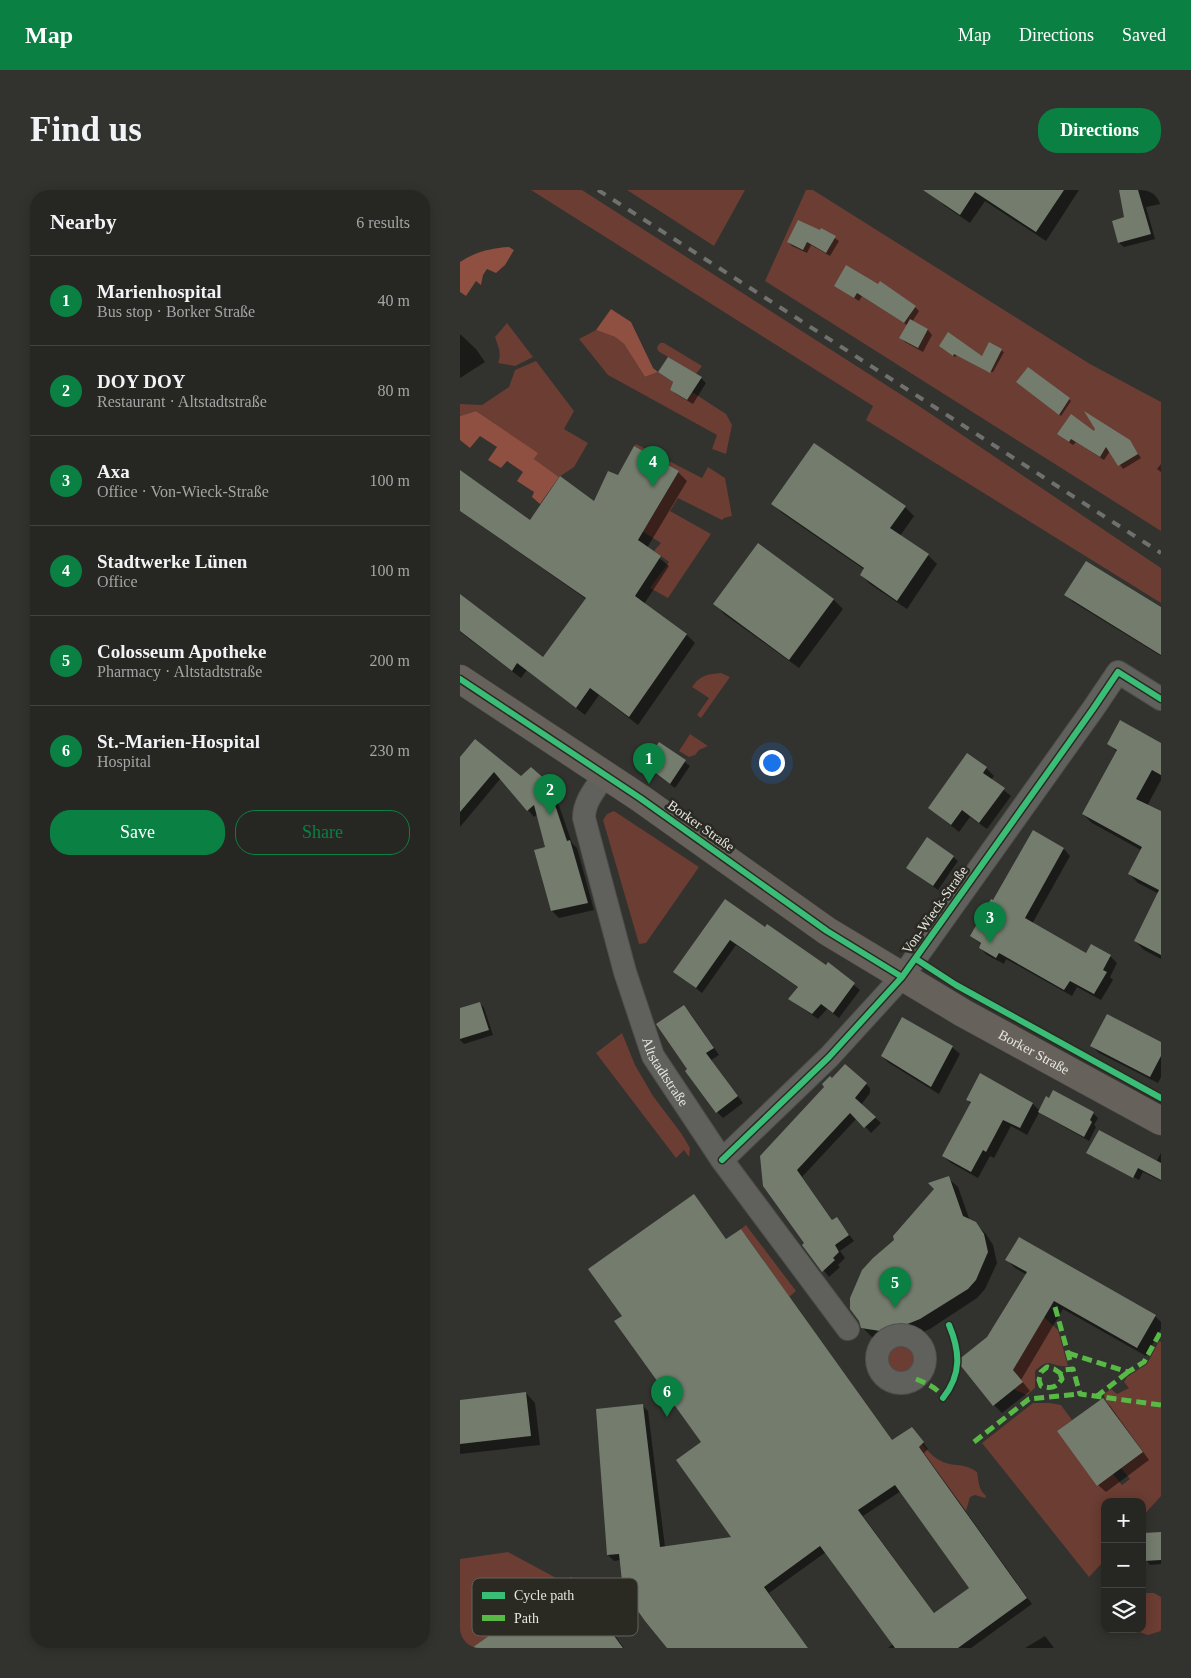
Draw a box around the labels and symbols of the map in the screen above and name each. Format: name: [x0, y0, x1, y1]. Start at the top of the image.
pin: 4: [637, 446, 669, 487]
pin: 1: [633, 743, 665, 784]
your location: [759, 750, 785, 776]
pin: 2: [534, 774, 566, 815]
street label: Borker Straße: [665, 797, 737, 855]
street label: Von-Wieck-Straße: [899, 863, 971, 957]
pin: 3: [974, 902, 1006, 943]
street label: Borker Straße: [996, 1026, 1072, 1077]
street label: Altstadtstraße: [640, 1035, 691, 1109]
pin: 5: [879, 1267, 911, 1308]
pin: 6: [651, 1376, 683, 1417]
legend: [472, 1578, 638, 1636]
text: Cycle path: [514, 1588, 574, 1603]
text: Path: [514, 1611, 539, 1626]

